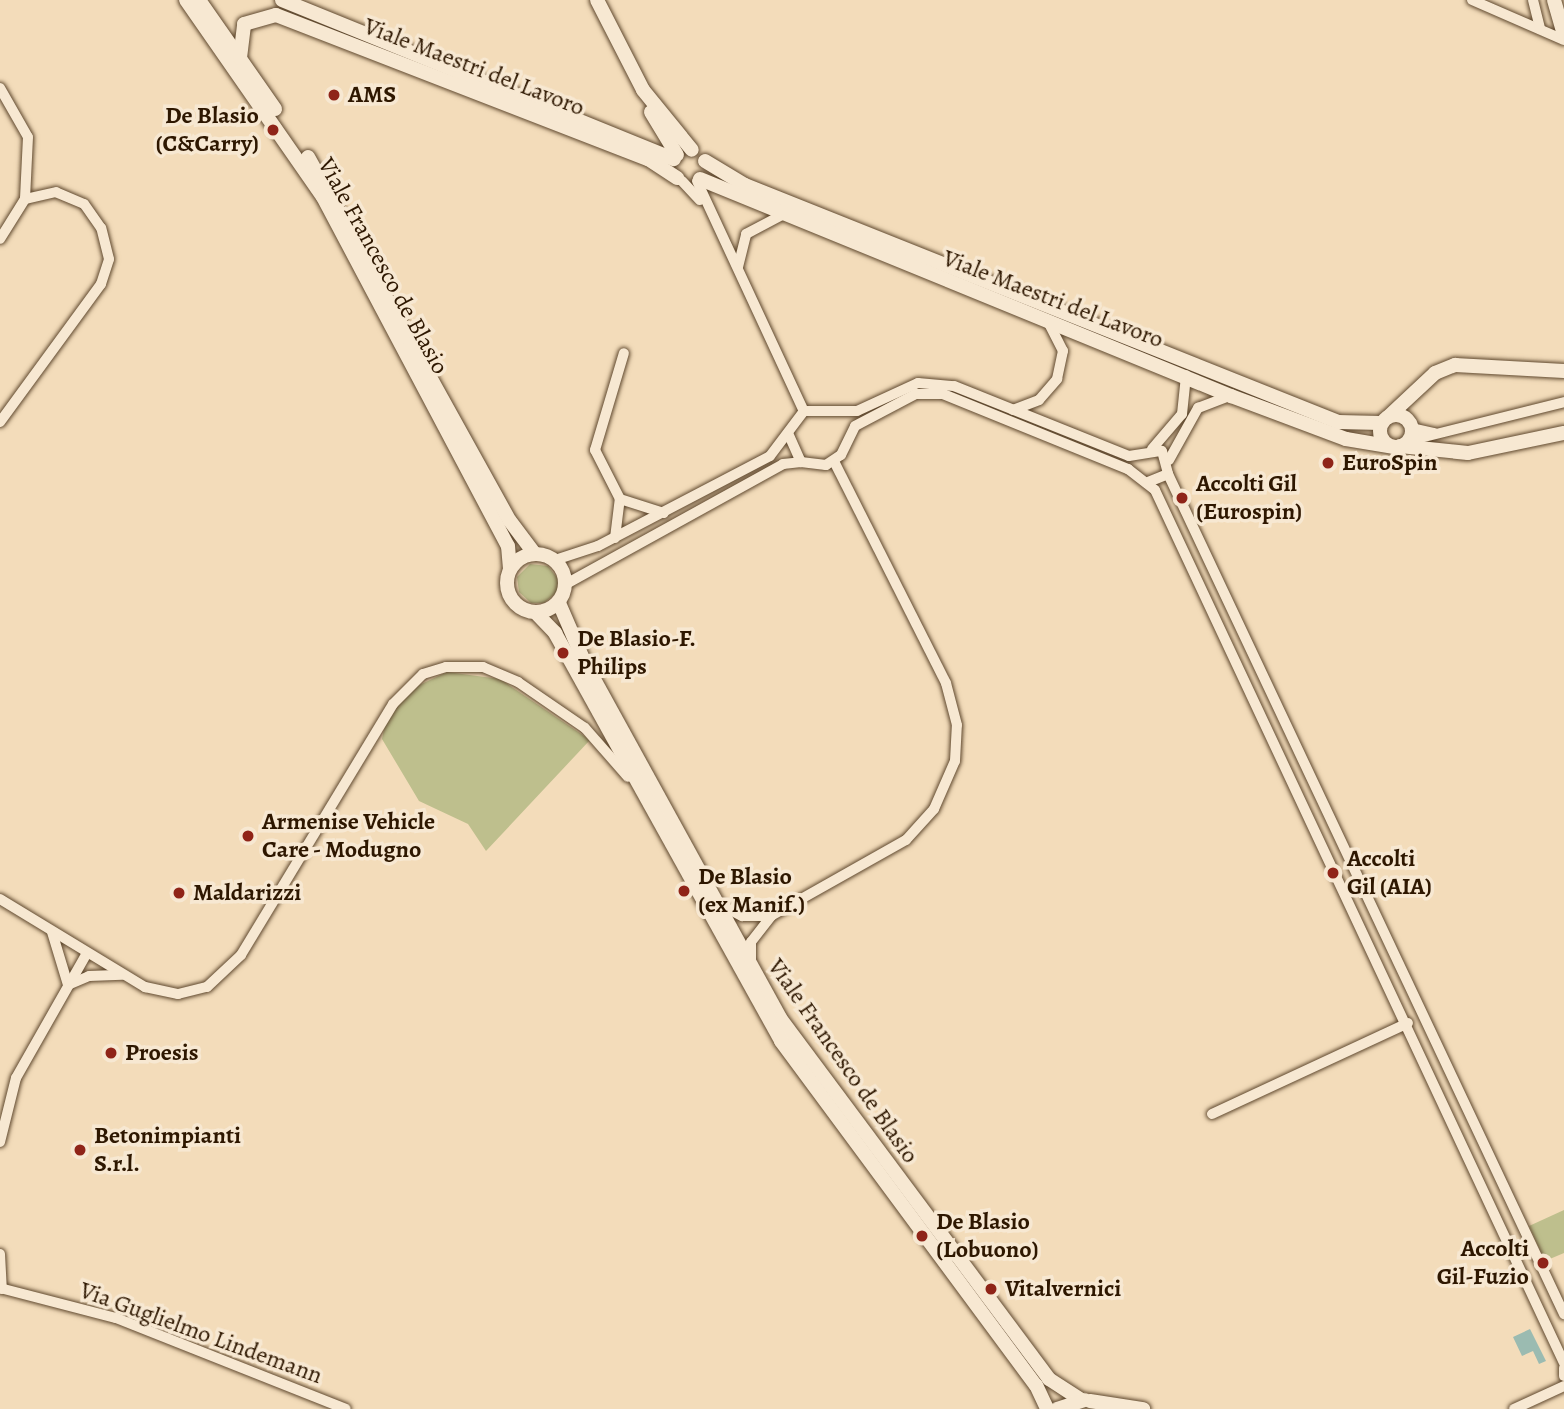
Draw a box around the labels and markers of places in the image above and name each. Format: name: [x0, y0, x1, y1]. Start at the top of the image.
place label: AMS: [348, 81, 396, 109]
marker: AMS: [326, 87, 342, 103]
place label: De Blasio (C&Carry): [156, 102, 259, 158]
marker: De Blasio (C&Carry): [265, 122, 281, 138]
place label: EuroSpin: [1342, 449, 1437, 477]
marker: EuroSpin: [1320, 455, 1336, 471]
place label: Accolti Gil (Eurospin): [1196, 470, 1302, 526]
marker: Accolti Gil (Eurospin): [1174, 490, 1190, 506]
place label: De Blasio-F. Philips: [577, 625, 696, 681]
marker: De Blasio-F. Philips: [555, 645, 571, 661]
place label: Armenise Vehicle Care - Modugno: [262, 808, 435, 864]
marker: Armenise Vehicle Care - Modugno: [240, 828, 256, 844]
place label: Accolti Gil (AIA): [1347, 845, 1432, 901]
place label: De Blasio (ex Manif.): [698, 863, 805, 919]
marker: Accolti Gil (AIA): [1325, 865, 1341, 881]
place label: Maldarizzi: [193, 879, 301, 907]
marker: De Blasio (ex Manif.): [676, 883, 692, 899]
marker: Maldarizzi: [171, 885, 187, 901]
place label: Proesis: [125, 1039, 198, 1067]
marker: Proesis: [103, 1045, 119, 1061]
place label: Betonimpianti S.r.l.: [94, 1122, 241, 1178]
marker: Betonimpianti S.r.l.: [72, 1142, 88, 1158]
place label: De Blasio (Lobuono): [936, 1208, 1039, 1264]
marker: De Blasio (Lobuono): [914, 1228, 930, 1244]
place label: Accolti Gil-Fuzio: [1437, 1235, 1529, 1291]
marker: Accolti Gil-Fuzio: [1535, 1255, 1551, 1271]
place label: Vitalvernici: [1005, 1275, 1121, 1303]
marker: Vitalvernici: [983, 1281, 999, 1297]

